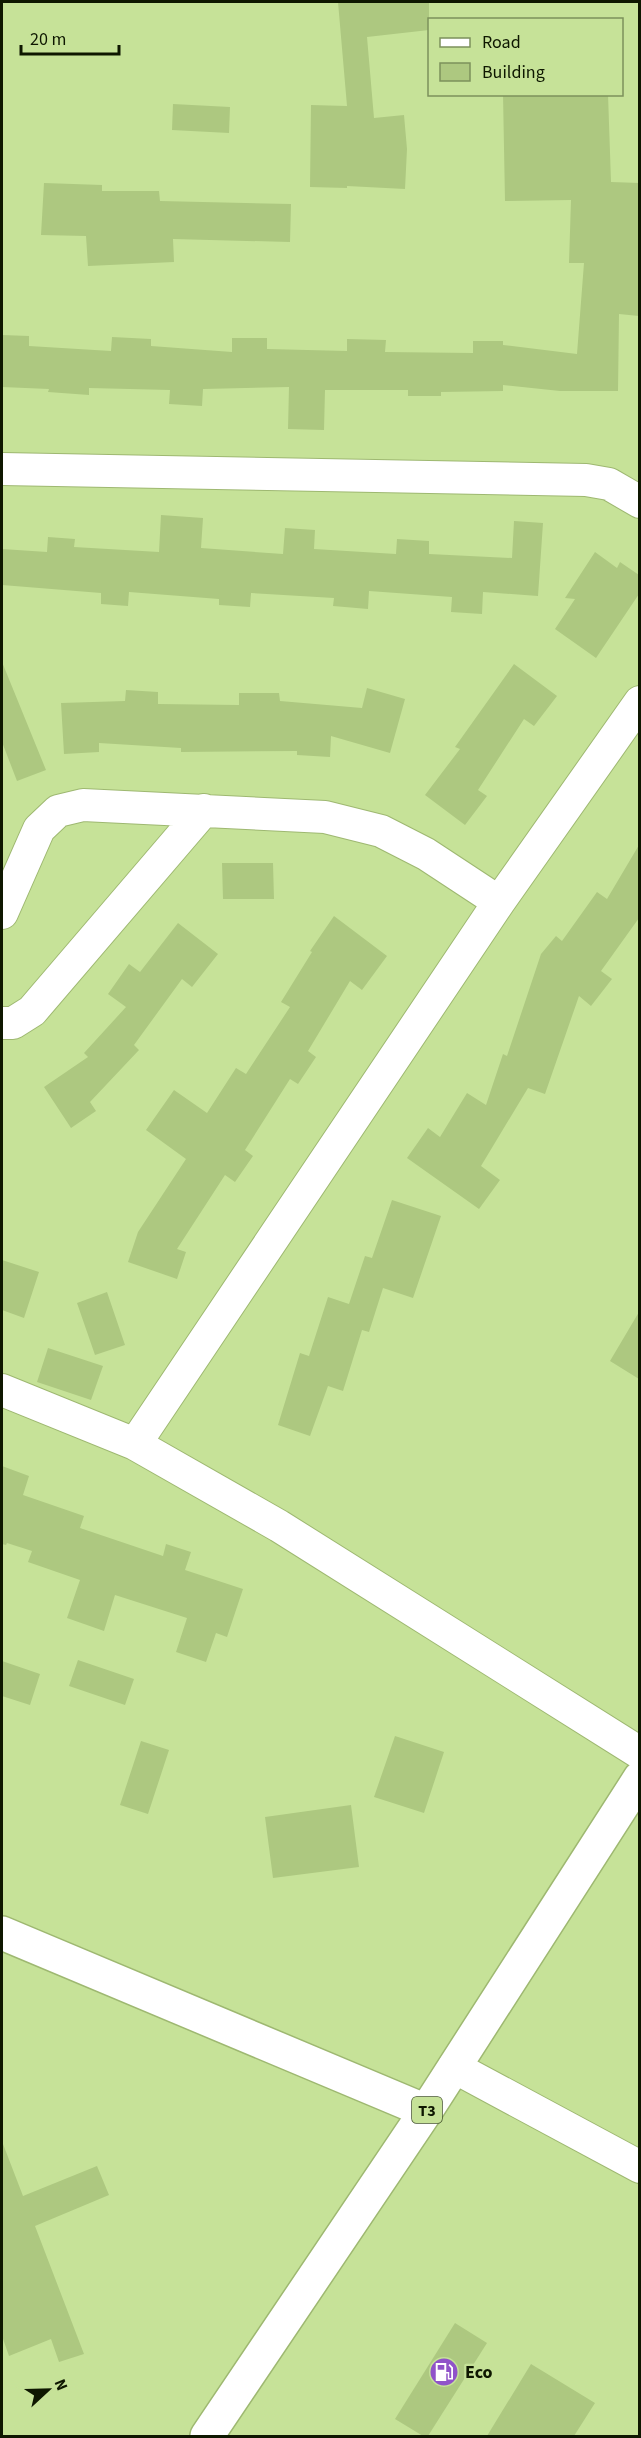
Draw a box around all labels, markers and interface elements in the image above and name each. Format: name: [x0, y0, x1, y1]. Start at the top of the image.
scale bar: [21, 18, 118, 56]
legend: [428, 18, 623, 96]
text: 20 m: [30, 27, 66, 52]
text: Road: [482, 30, 521, 55]
text: Building: [482, 60, 545, 85]
road number: T3: [412, 2097, 442, 2123]
fuel station icon: Eco: [428, 2356, 460, 2388]
north arrow: [18, 2360, 78, 2420]
place label: Eco: [465, 2360, 493, 2385]
text: N: [49, 2376, 73, 2394]

